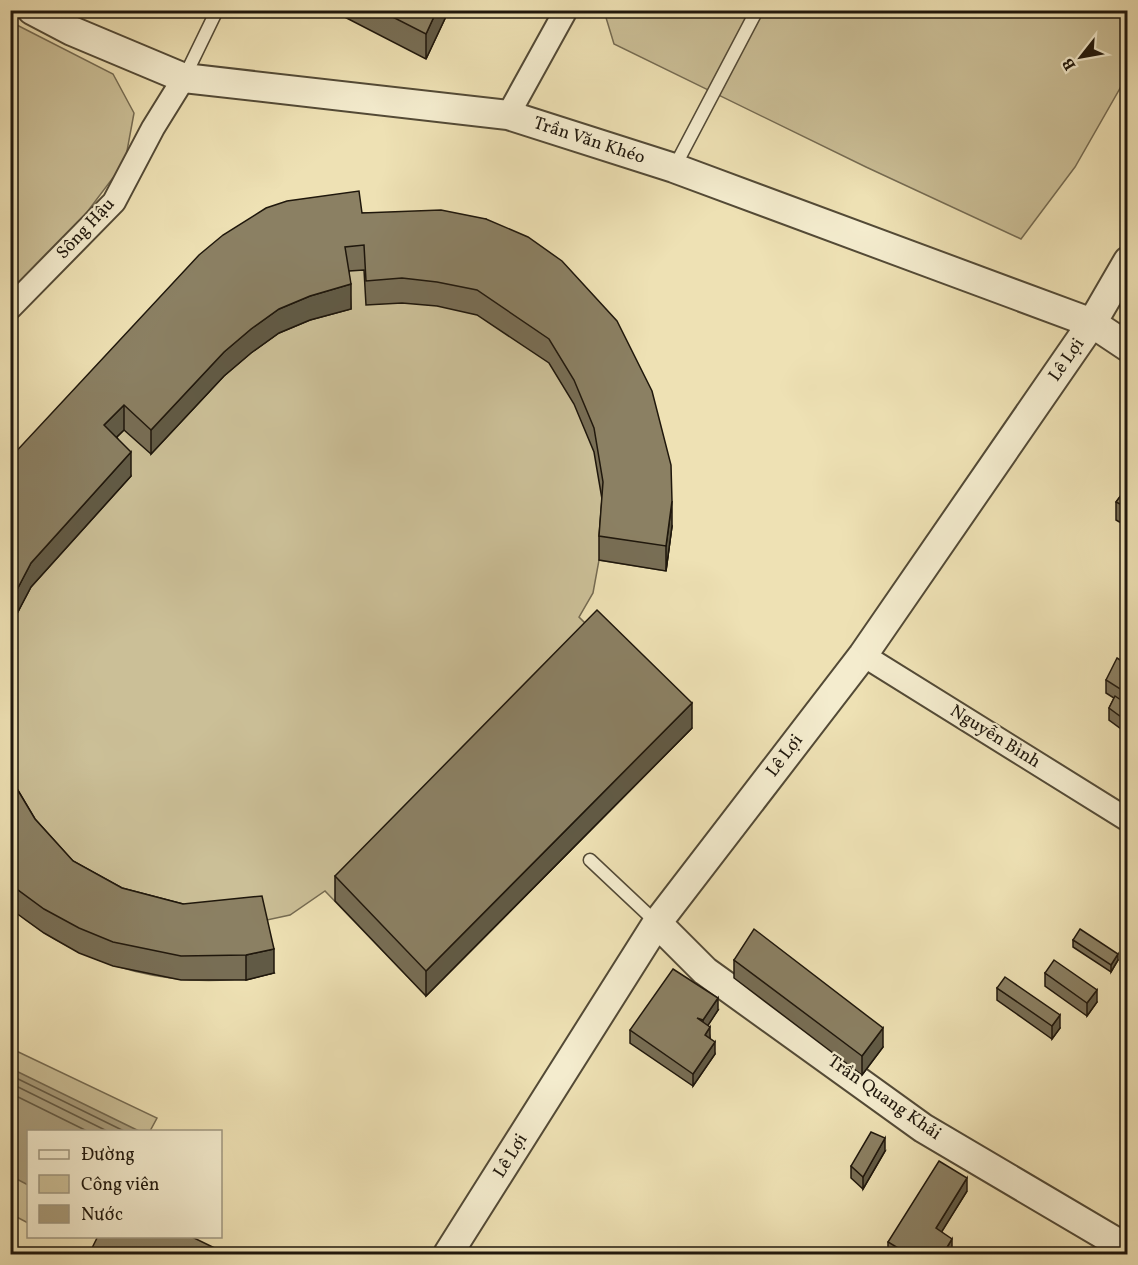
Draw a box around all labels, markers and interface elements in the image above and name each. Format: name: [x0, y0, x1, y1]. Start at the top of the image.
north arrow: [1051, 27, 1111, 87]
text: B: [1058, 53, 1082, 74]
street label: Trần Văn Khéo: [530, 111, 648, 171]
street label: Sông Hậu: [51, 193, 121, 265]
street label: Lê Lợi: [1043, 333, 1091, 387]
street label: Nguyễn Bình: [945, 699, 1045, 775]
street label: Lê Lợi: [761, 729, 809, 783]
street label: Trần Quang Khải: [822, 1049, 946, 1147]
street label: Lê Lợi: [488, 1129, 534, 1183]
legend: [27, 1130, 222, 1238]
text: Đường: [81, 1143, 135, 1168]
text: Công viên: [81, 1173, 160, 1198]
text: Nước: [81, 1203, 123, 1228]

